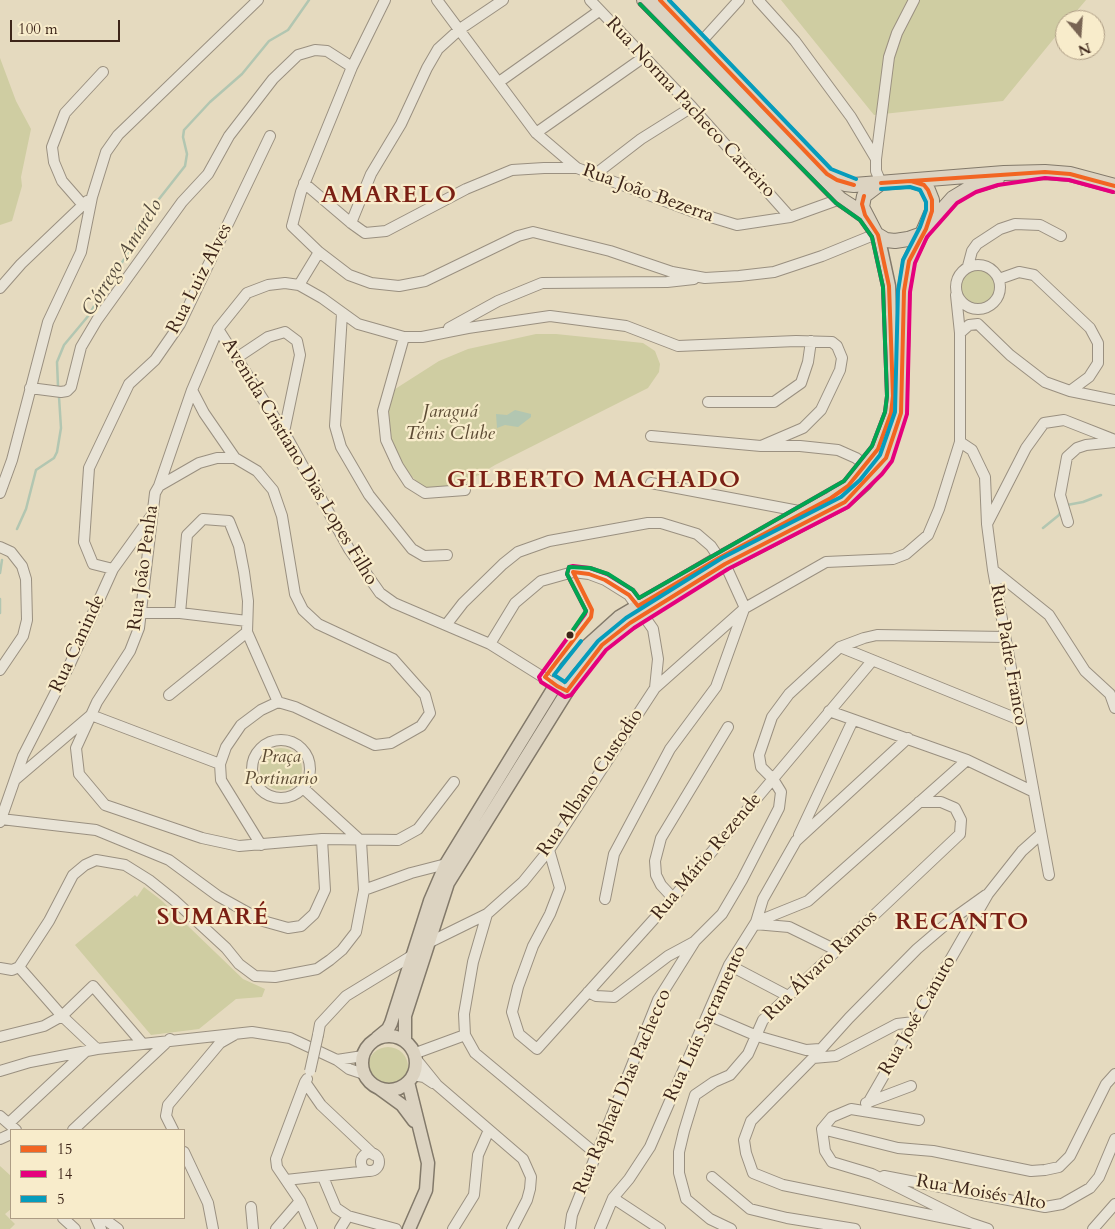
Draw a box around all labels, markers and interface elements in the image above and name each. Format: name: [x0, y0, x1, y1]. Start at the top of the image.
scale bar: [12, 10, 122, 42]
north arrow: [1055, 10, 1105, 60]
street label: Rua Norma Pacheco Carreiro: [600, 13, 780, 203]
text: 100 m: [18, 19, 58, 39]
text: N: [1076, 38, 1093, 60]
street label: Rua João Bezerra: [579, 160, 717, 228]
district label: AMARELO: [320, 182, 458, 210]
water label: Córrego Amarelo: [78, 195, 168, 321]
street label: Rua Luiz Alves: [162, 220, 238, 338]
street label: Avenida Cristiano Dias Lopes Filho: [216, 334, 382, 590]
park label: Jaraguá Tênis Clube: [405, 402, 495, 446]
district label: GILBERTO MACHADO: [445, 467, 743, 495]
street label: Rua João Penha: [124, 504, 164, 632]
street label: Rua Padre Franco: [984, 583, 1032, 727]
street label: Rua Caninde: [45, 591, 111, 697]
unlabelled marker: [565, 630, 575, 640]
street label: Rua Albano Custodio: [533, 705, 649, 861]
park label: Praça Portinario: [244, 747, 318, 791]
street label: Rua Mário Rezende: [647, 789, 767, 925]
district label: SUMARÉ: [156, 904, 270, 932]
street label: Rua Álvaro Ramos: [759, 906, 883, 1026]
district label: RECANTO: [894, 909, 1030, 937]
street label: Rua Luís Sacramento: [660, 943, 752, 1105]
street label: Rua José Canuto: [875, 952, 961, 1080]
street label: Rua Raphael Dias Pachecco: [569, 986, 677, 1198]
legend: [10, 1129, 185, 1219]
text: 15: [57, 1139, 72, 1159]
text: 14: [57, 1164, 72, 1184]
street label: Rua Moisés Alto: [914, 1170, 1048, 1216]
text: 5: [57, 1189, 65, 1209]

